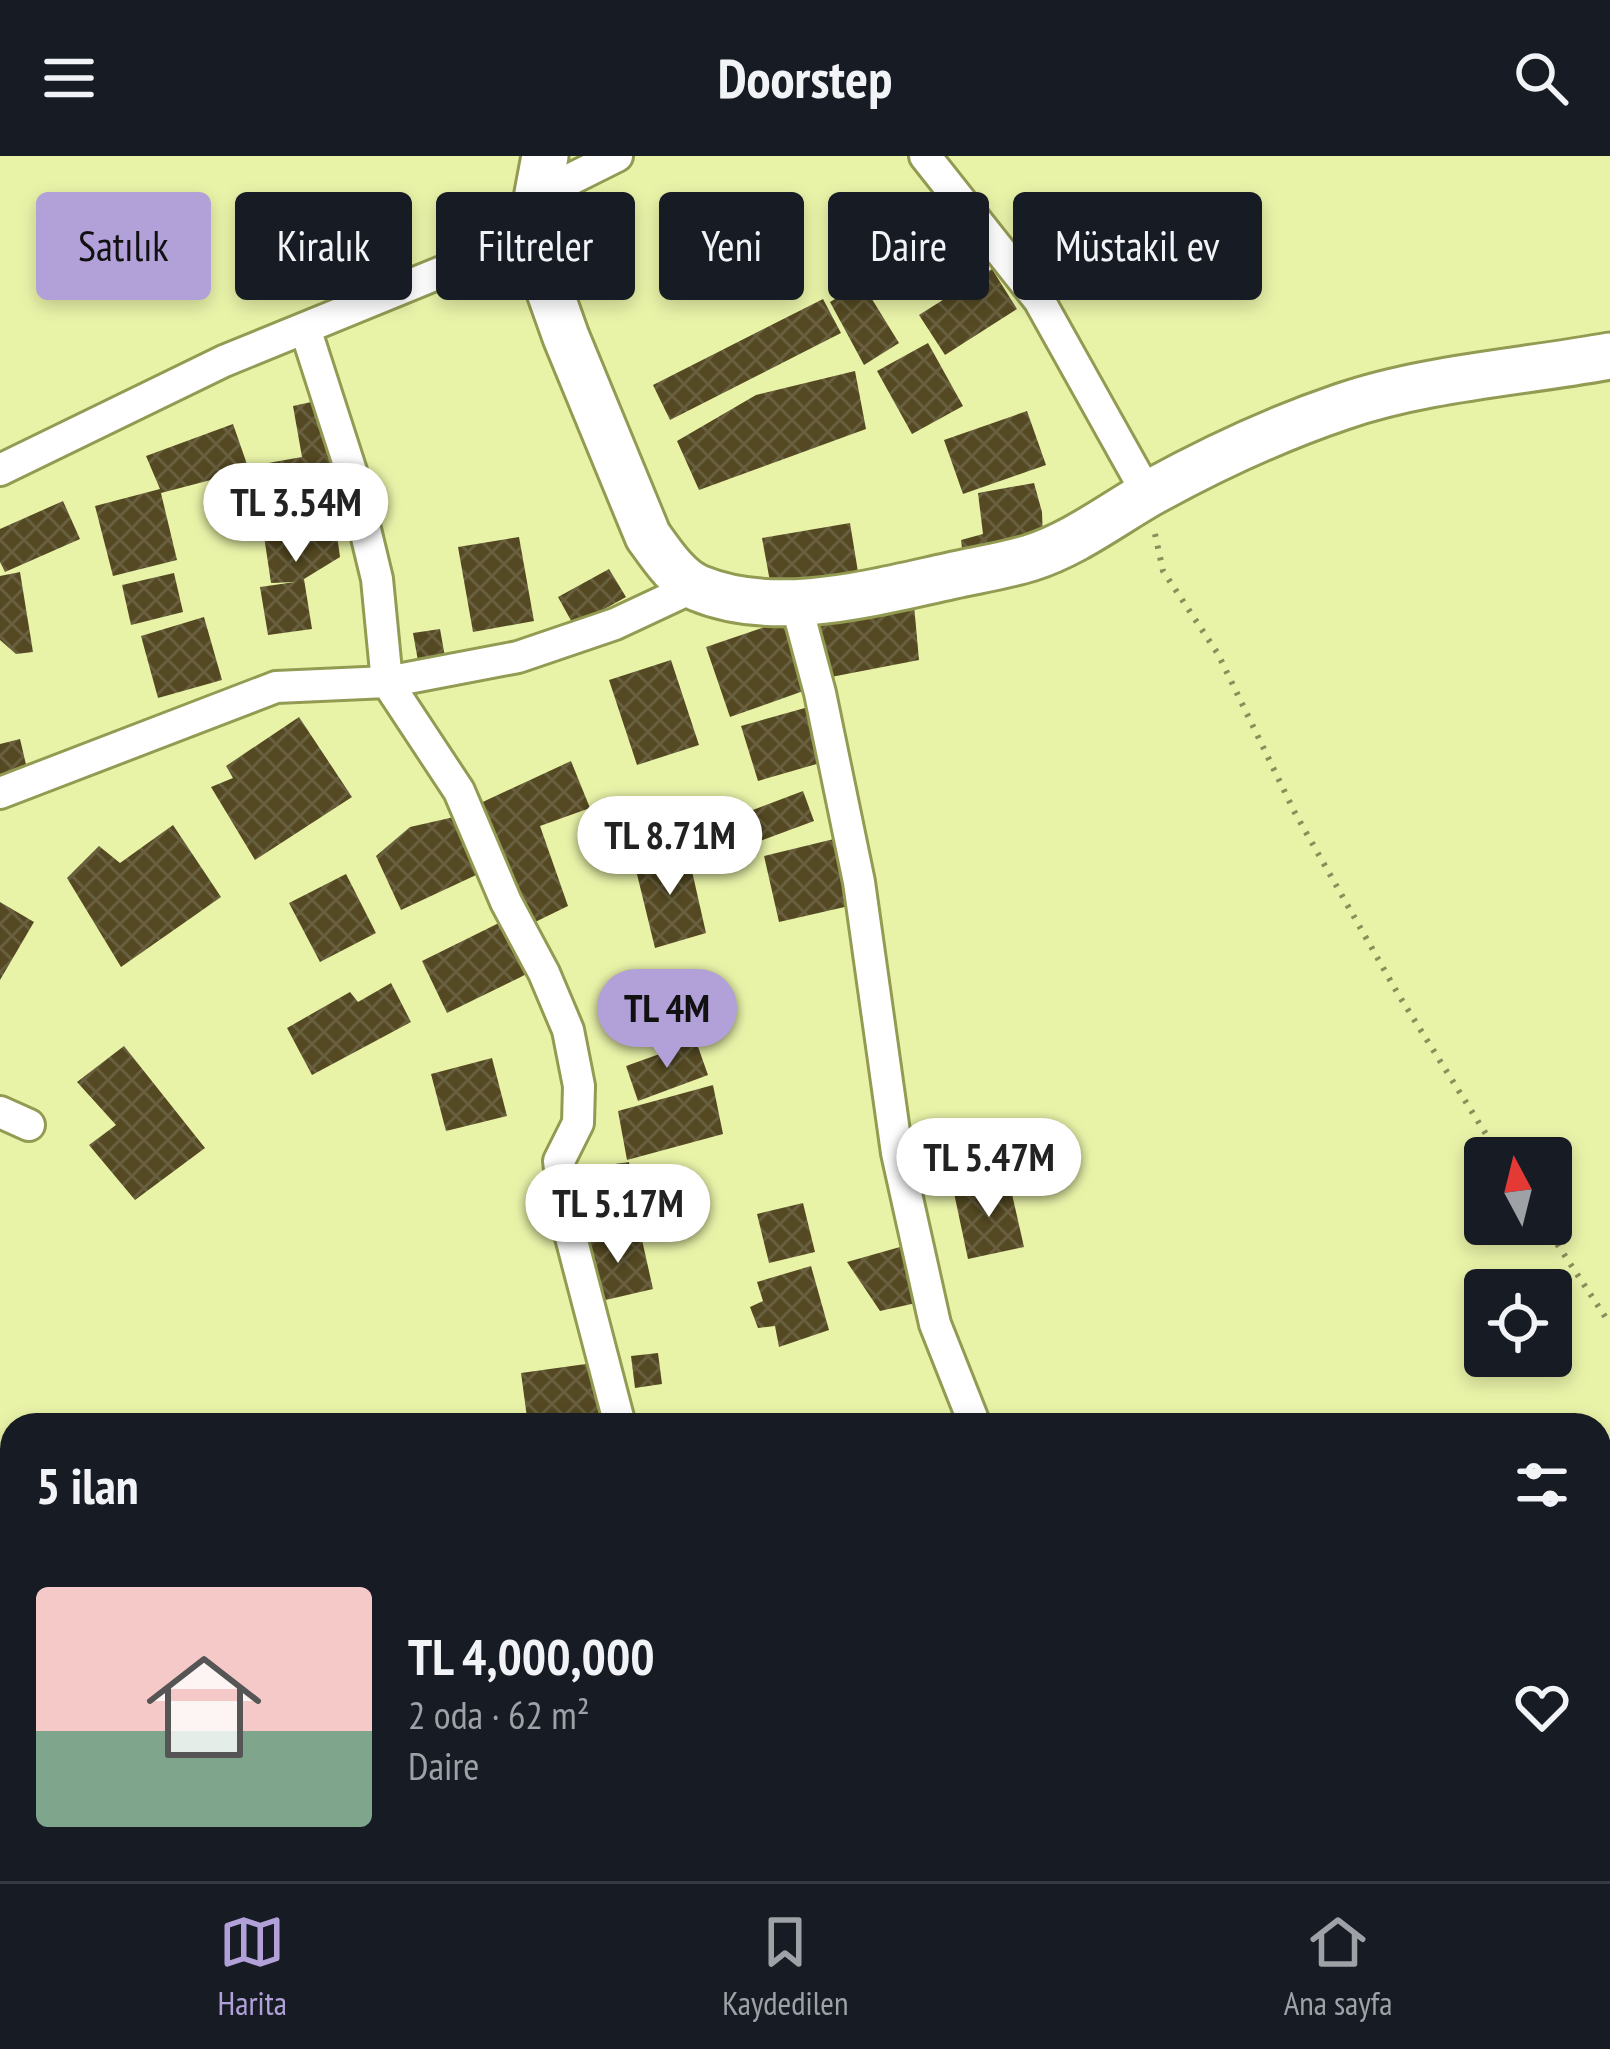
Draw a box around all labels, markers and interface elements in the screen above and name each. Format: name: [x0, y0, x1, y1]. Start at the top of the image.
text: Doorstep: [718, 43, 892, 113]
icon: menu: [36, 45, 102, 111]
icon: search: [1508, 45, 1574, 111]
chip: Satılık: [36, 192, 211, 300]
chip: Kiralık: [235, 192, 412, 300]
chip: Filtreler: [436, 192, 635, 300]
chip: Yeni: [659, 192, 804, 300]
chip: Daire: [828, 192, 989, 300]
chip: Müstakil ev: [1013, 192, 1262, 300]
pin: TL 3.54M: [172, 463, 420, 565]
text: TL 3.54M: [230, 476, 362, 527]
pin: TL 8.71M: [546, 796, 794, 898]
text: TL 8.71M: [604, 809, 736, 860]
pin: TL 4M: [583, 969, 751, 1071]
text: TL 4M: [624, 982, 710, 1033]
pin: TL 5.47M: [865, 1118, 1113, 1220]
text: TL 5.47M: [923, 1131, 1055, 1182]
north arrow: [1464, 1137, 1572, 1245]
map controls: [1464, 1137, 1572, 1377]
pin: TL 5.17M: [494, 1164, 742, 1266]
text: TL 5.17M: [552, 1177, 684, 1228]
button: locate: [1464, 1269, 1572, 1377]
text: 5 ilan: [36, 1452, 139, 1518]
icon: filters: [1509, 1452, 1575, 1518]
text: TL 4,000,000: [408, 1623, 655, 1689]
icon: home: [132, 1635, 276, 1779]
icon: heart: [1509, 1674, 1575, 1740]
text: 2 oda · 62 m²: [408, 1689, 590, 1740]
text: Daire: [408, 1740, 479, 1791]
tab: Harita: [218, 1909, 287, 2024]
tab: Kaydedilen: [722, 1909, 848, 2024]
tab: Ana sayfa: [1284, 1909, 1392, 2024]

